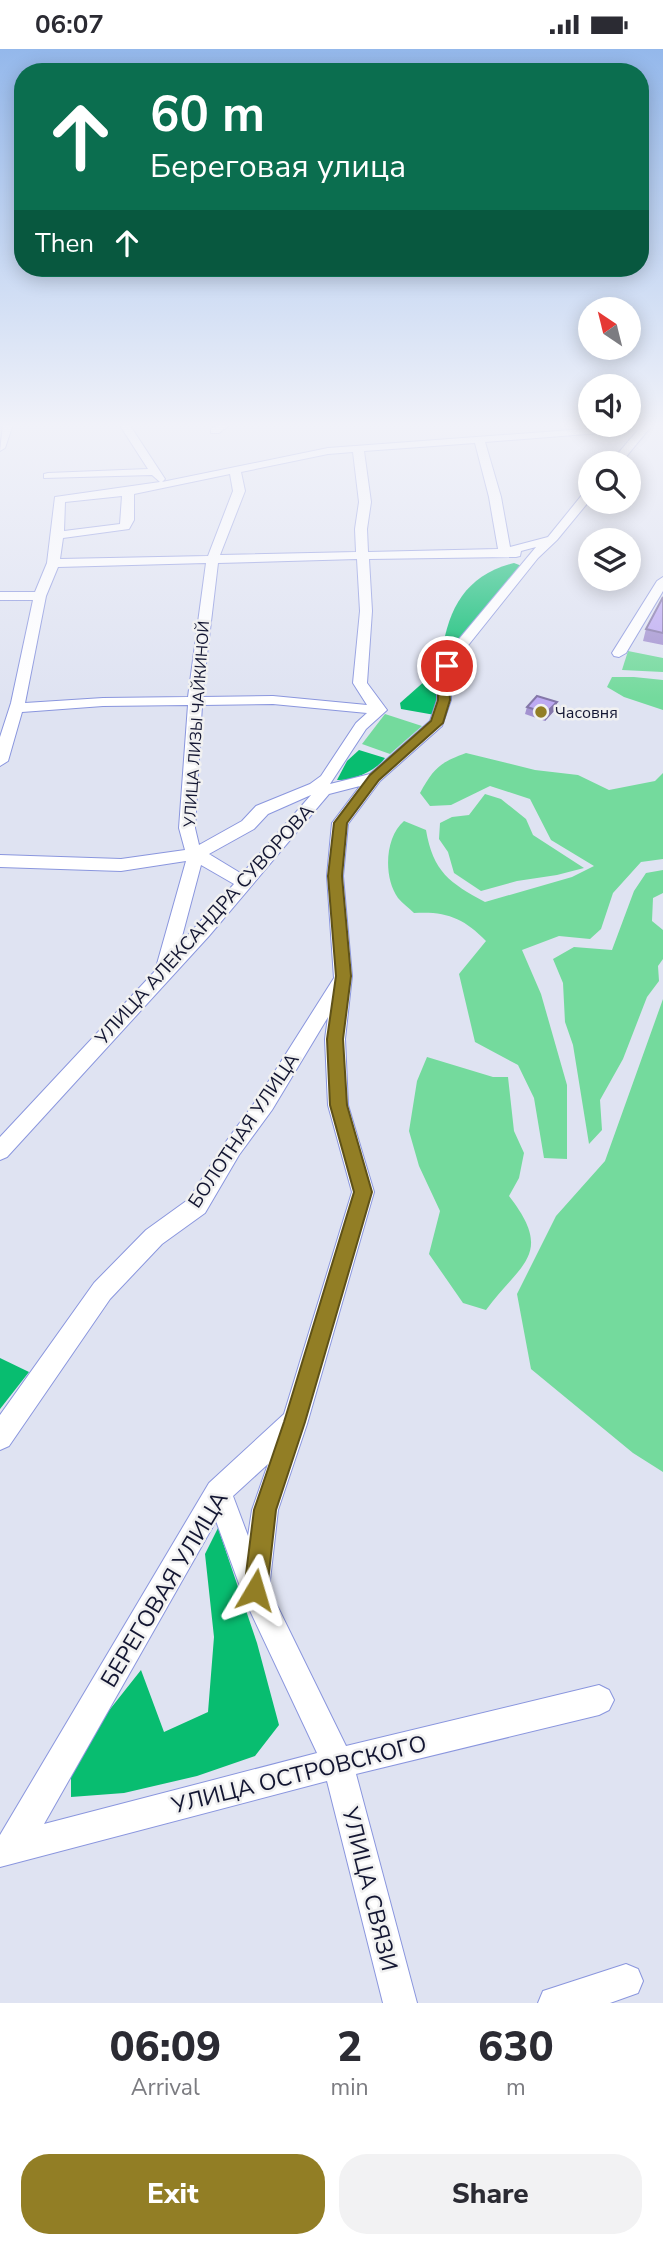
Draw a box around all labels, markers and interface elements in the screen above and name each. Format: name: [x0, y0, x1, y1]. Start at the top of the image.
text: 06:07: [35, 7, 104, 42]
text: 60 m: [150, 81, 265, 148]
icon: ahead: [35, 91, 126, 182]
text: Береговая улица: [150, 145, 406, 188]
icon: ahead: [108, 224, 146, 262]
text: Then: [35, 226, 94, 261]
north arrow: [578, 297, 640, 361]
map controls: [578, 297, 641, 591]
button: sound: [578, 374, 641, 437]
button: search: [578, 451, 641, 514]
button: layers: [578, 528, 641, 591]
street label: УЛИЦА ЛИЗЫ ЧАЙКИНОЙ: [179, 620, 215, 829]
pin: [417, 636, 477, 696]
icon: arrive: [428, 647, 466, 685]
place label: Часовня: [555, 702, 618, 724]
marker: Часовня: [533, 704, 549, 720]
street label: УЛИЦА АЛЕКСАНДРА СУВОРОВА: [89, 799, 320, 1051]
street label: БОЛОТНАЯ УЛИЦА: [182, 1048, 305, 1213]
street label: БЕРЕГОВАЯ УЛИЦА: [94, 1485, 235, 1693]
position arrow: [218, 1553, 292, 1627]
street label: УЛИЦА ОСТРОВСКОГО: [167, 1728, 430, 1821]
street label: УЛИЦА СВЯЗИ: [334, 1803, 405, 1974]
text: 06:09: [109, 2019, 221, 2076]
text: 2: [337, 2019, 362, 2076]
text: 630: [478, 2019, 554, 2076]
text: Arrival: [131, 2072, 200, 2103]
text: min: [331, 2072, 369, 2103]
text: m: [506, 2072, 526, 2103]
button: Exit: [21, 2154, 325, 2234]
button: Share: [339, 2154, 642, 2234]

